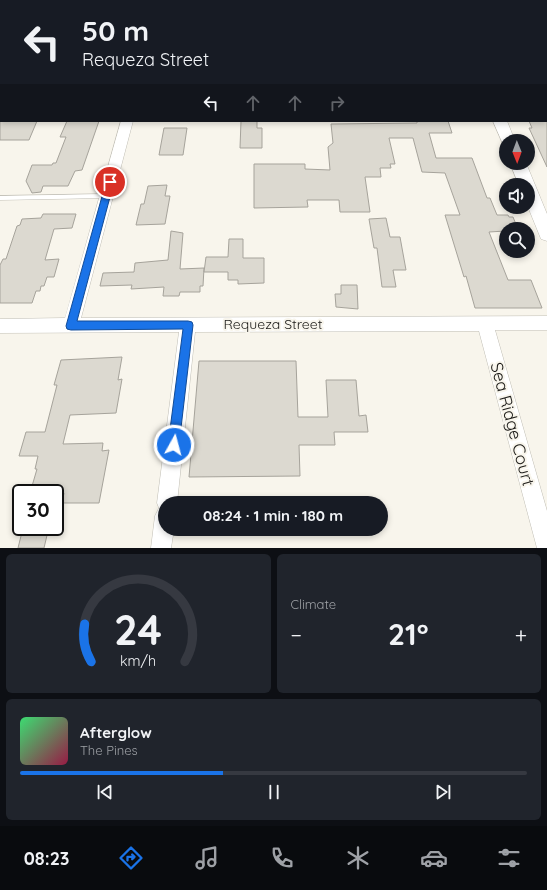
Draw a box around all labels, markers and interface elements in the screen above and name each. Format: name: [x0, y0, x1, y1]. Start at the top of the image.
text: 50 m: [82, 13, 149, 48]
icon: left: [16, 16, 68, 68]
text: Requeza Street: [82, 48, 209, 71]
icon: left: [200, 92, 222, 114]
icon: ahead: [242, 92, 264, 114]
icon: ahead: [284, 92, 306, 114]
icon: right: [326, 92, 348, 114]
north arrow: [499, 134, 535, 170]
map controls: [499, 134, 535, 258]
pin: [93, 165, 127, 199]
icon: arrive: [99, 171, 121, 193]
button: sound: [499, 178, 535, 214]
button: search: [499, 222, 535, 258]
street label: Requeza Street: [224, 315, 323, 333]
street label: Sea Ridge Court: [486, 360, 540, 488]
position arrow: [153, 424, 195, 466]
speed limit sign: 30: [12, 484, 64, 536]
text: 08:24 · 1 min · 180 m: [203, 506, 343, 525]
text: Climate: [291, 596, 336, 612]
text: 24: [114, 602, 162, 654]
text: 21°: [388, 615, 429, 653]
text: −: [291, 621, 302, 649]
text: +: [515, 621, 527, 649]
text: km/h: [120, 651, 156, 669]
text: Afterglow: [80, 723, 152, 742]
text: The Pines: [80, 742, 138, 758]
icon: previous: [94, 781, 116, 803]
icon: pause: [263, 781, 285, 803]
icon: next: [432, 781, 454, 803]
icon: directions: [117, 844, 145, 872]
icon: music: [193, 844, 221, 872]
icon: phone: [268, 844, 296, 872]
icon: climate: [344, 844, 372, 872]
icon: car: [420, 844, 448, 872]
icon: filters: [495, 844, 523, 872]
text: 08:23: [24, 847, 70, 870]

